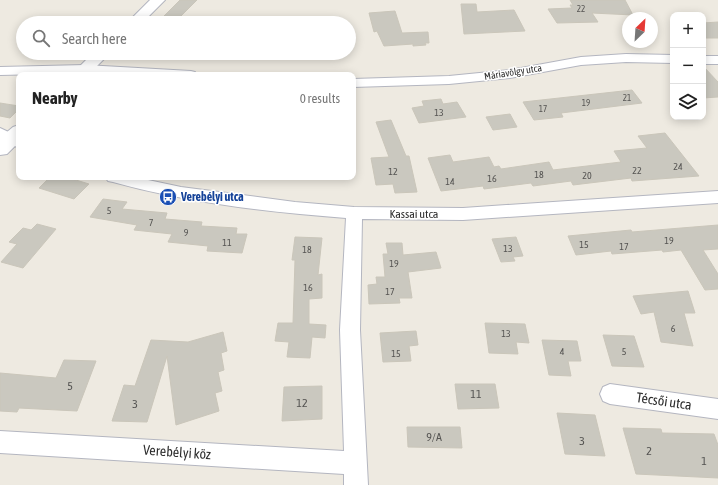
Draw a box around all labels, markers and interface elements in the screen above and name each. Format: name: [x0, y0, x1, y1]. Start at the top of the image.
house number: 22: [577, 4, 585, 14]
north arrow: [622, 12, 658, 48]
map controls: [670, 12, 706, 120]
button: +: [670, 12, 706, 48]
search box: [16, 16, 356, 60]
icon: search: [30, 27, 52, 49]
text: Search here: [62, 30, 127, 47]
button: −: [670, 48, 706, 84]
street label: Máriavölgy utca: [483, 62, 543, 82]
button: layers: [670, 84, 706, 120]
text: Nearby: [32, 88, 78, 108]
text: 0 results: [300, 91, 340, 106]
house number: 21: [623, 93, 631, 103]
house number: 19: [582, 98, 590, 108]
house number: 17: [539, 104, 547, 114]
house number: 13: [434, 107, 444, 118]
house number: 24: [673, 161, 683, 172]
house number: 22: [632, 165, 642, 176]
house number: 12: [388, 166, 398, 177]
house number: 18: [534, 169, 544, 180]
house number: 20: [582, 170, 592, 181]
house number: 16: [487, 173, 497, 184]
house number: 14: [445, 176, 455, 187]
bus stop icon: Verebélyi utca: [158, 187, 178, 207]
place label: Verebélyi utca: [180, 190, 244, 204]
house number: 5: [107, 205, 112, 216]
street label: Kassai utca: [390, 207, 438, 221]
house number: 7: [149, 217, 154, 228]
house number: 9: [184, 227, 189, 238]
house number: 19: [664, 235, 674, 246]
house number: 11: [222, 237, 232, 248]
house number: 15: [579, 239, 589, 250]
house number: 17: [619, 241, 629, 252]
house number: 13: [503, 243, 513, 254]
house number: 18: [302, 244, 312, 255]
house number: 19: [389, 258, 399, 269]
house number: 16: [303, 282, 313, 293]
house number: 17: [385, 286, 395, 297]
house number: 6: [671, 323, 676, 334]
house number: 13: [501, 328, 511, 339]
house number: 4: [560, 346, 565, 357]
house number: 5: [622, 346, 627, 357]
house number: 15: [391, 348, 401, 359]
house number: 5: [67, 379, 73, 393]
house number: 11: [470, 387, 482, 401]
street label: Técsői utca: [635, 389, 693, 413]
house number: 12: [296, 396, 308, 410]
house number: 3: [132, 397, 138, 411]
house number: 9/A: [426, 430, 442, 444]
house number: 3: [579, 434, 585, 448]
street label: Verebélyi köz: [142, 442, 212, 462]
house number: 2: [646, 444, 652, 458]
house number: 1: [701, 454, 707, 468]

